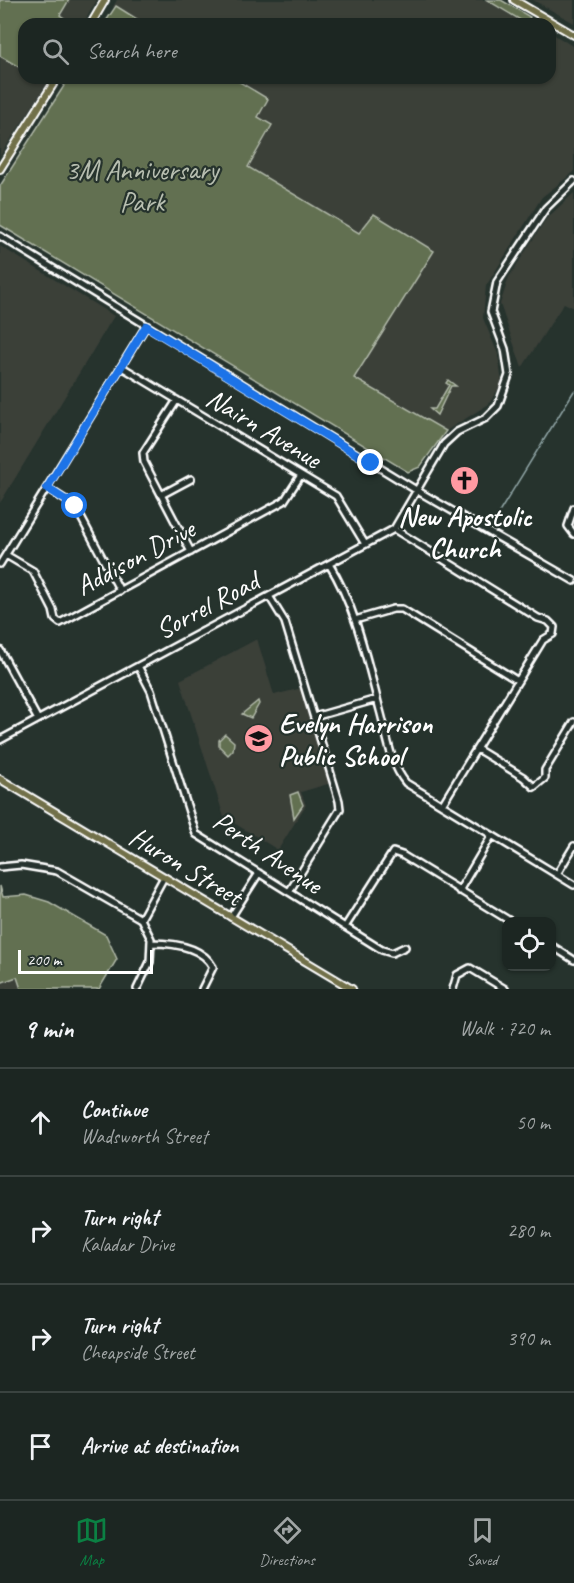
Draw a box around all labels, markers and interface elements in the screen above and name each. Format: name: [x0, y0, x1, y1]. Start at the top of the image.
search box: [18, 18, 556, 84]
icon: search: [39, 35, 72, 68]
text: Search here: [87, 37, 177, 65]
park label: 3M Anniversary Park: [66, 152, 221, 219]
street label: Nairn Avenue: [200, 380, 329, 477]
route end: [357, 449, 383, 475]
church icon: New Apostolic Church: [449, 465, 481, 497]
route start: [61, 492, 87, 518]
place label: New Apostolic Church: [398, 499, 533, 566]
street label: Addison Drive: [69, 510, 202, 603]
street label: Sorrel Road: [149, 561, 268, 647]
place label: Evelyn Harrison Public School: [279, 706, 434, 773]
school or university icon: Evelyn Harrison Public School: [242, 723, 274, 755]
street label: Perth Avenue: [207, 803, 331, 902]
street label: Huron Street: [123, 819, 251, 915]
map controls: [502, 917, 556, 971]
button: locate: [502, 917, 556, 971]
scale bar: [18, 947, 153, 974]
text: 200 m: [27, 950, 61, 970]
text: 9 min: [24, 1012, 74, 1045]
text: Walk · 720 m: [460, 1016, 550, 1041]
text: Continue: [81, 1096, 147, 1124]
icon: ahead: [24, 1106, 57, 1139]
text: 50 m: [516, 1110, 550, 1135]
text: Wadsworth Street: [81, 1124, 208, 1149]
text: Turn right: [81, 1204, 158, 1232]
icon: right: [24, 1214, 57, 1247]
text: 280 m: [507, 1218, 550, 1243]
text: Kaladar Drive: [81, 1232, 174, 1257]
text: Turn right: [81, 1312, 158, 1340]
icon: right: [24, 1322, 57, 1355]
text: 390 m: [507, 1326, 550, 1351]
text: Cheapside Street: [81, 1340, 195, 1365]
icon: arrive: [24, 1430, 57, 1463]
text: Arrive at destination: [81, 1432, 238, 1460]
tab: Map: [75, 1514, 108, 1570]
tab: Directions: [259, 1514, 315, 1570]
tab: Saved: [466, 1514, 499, 1570]

